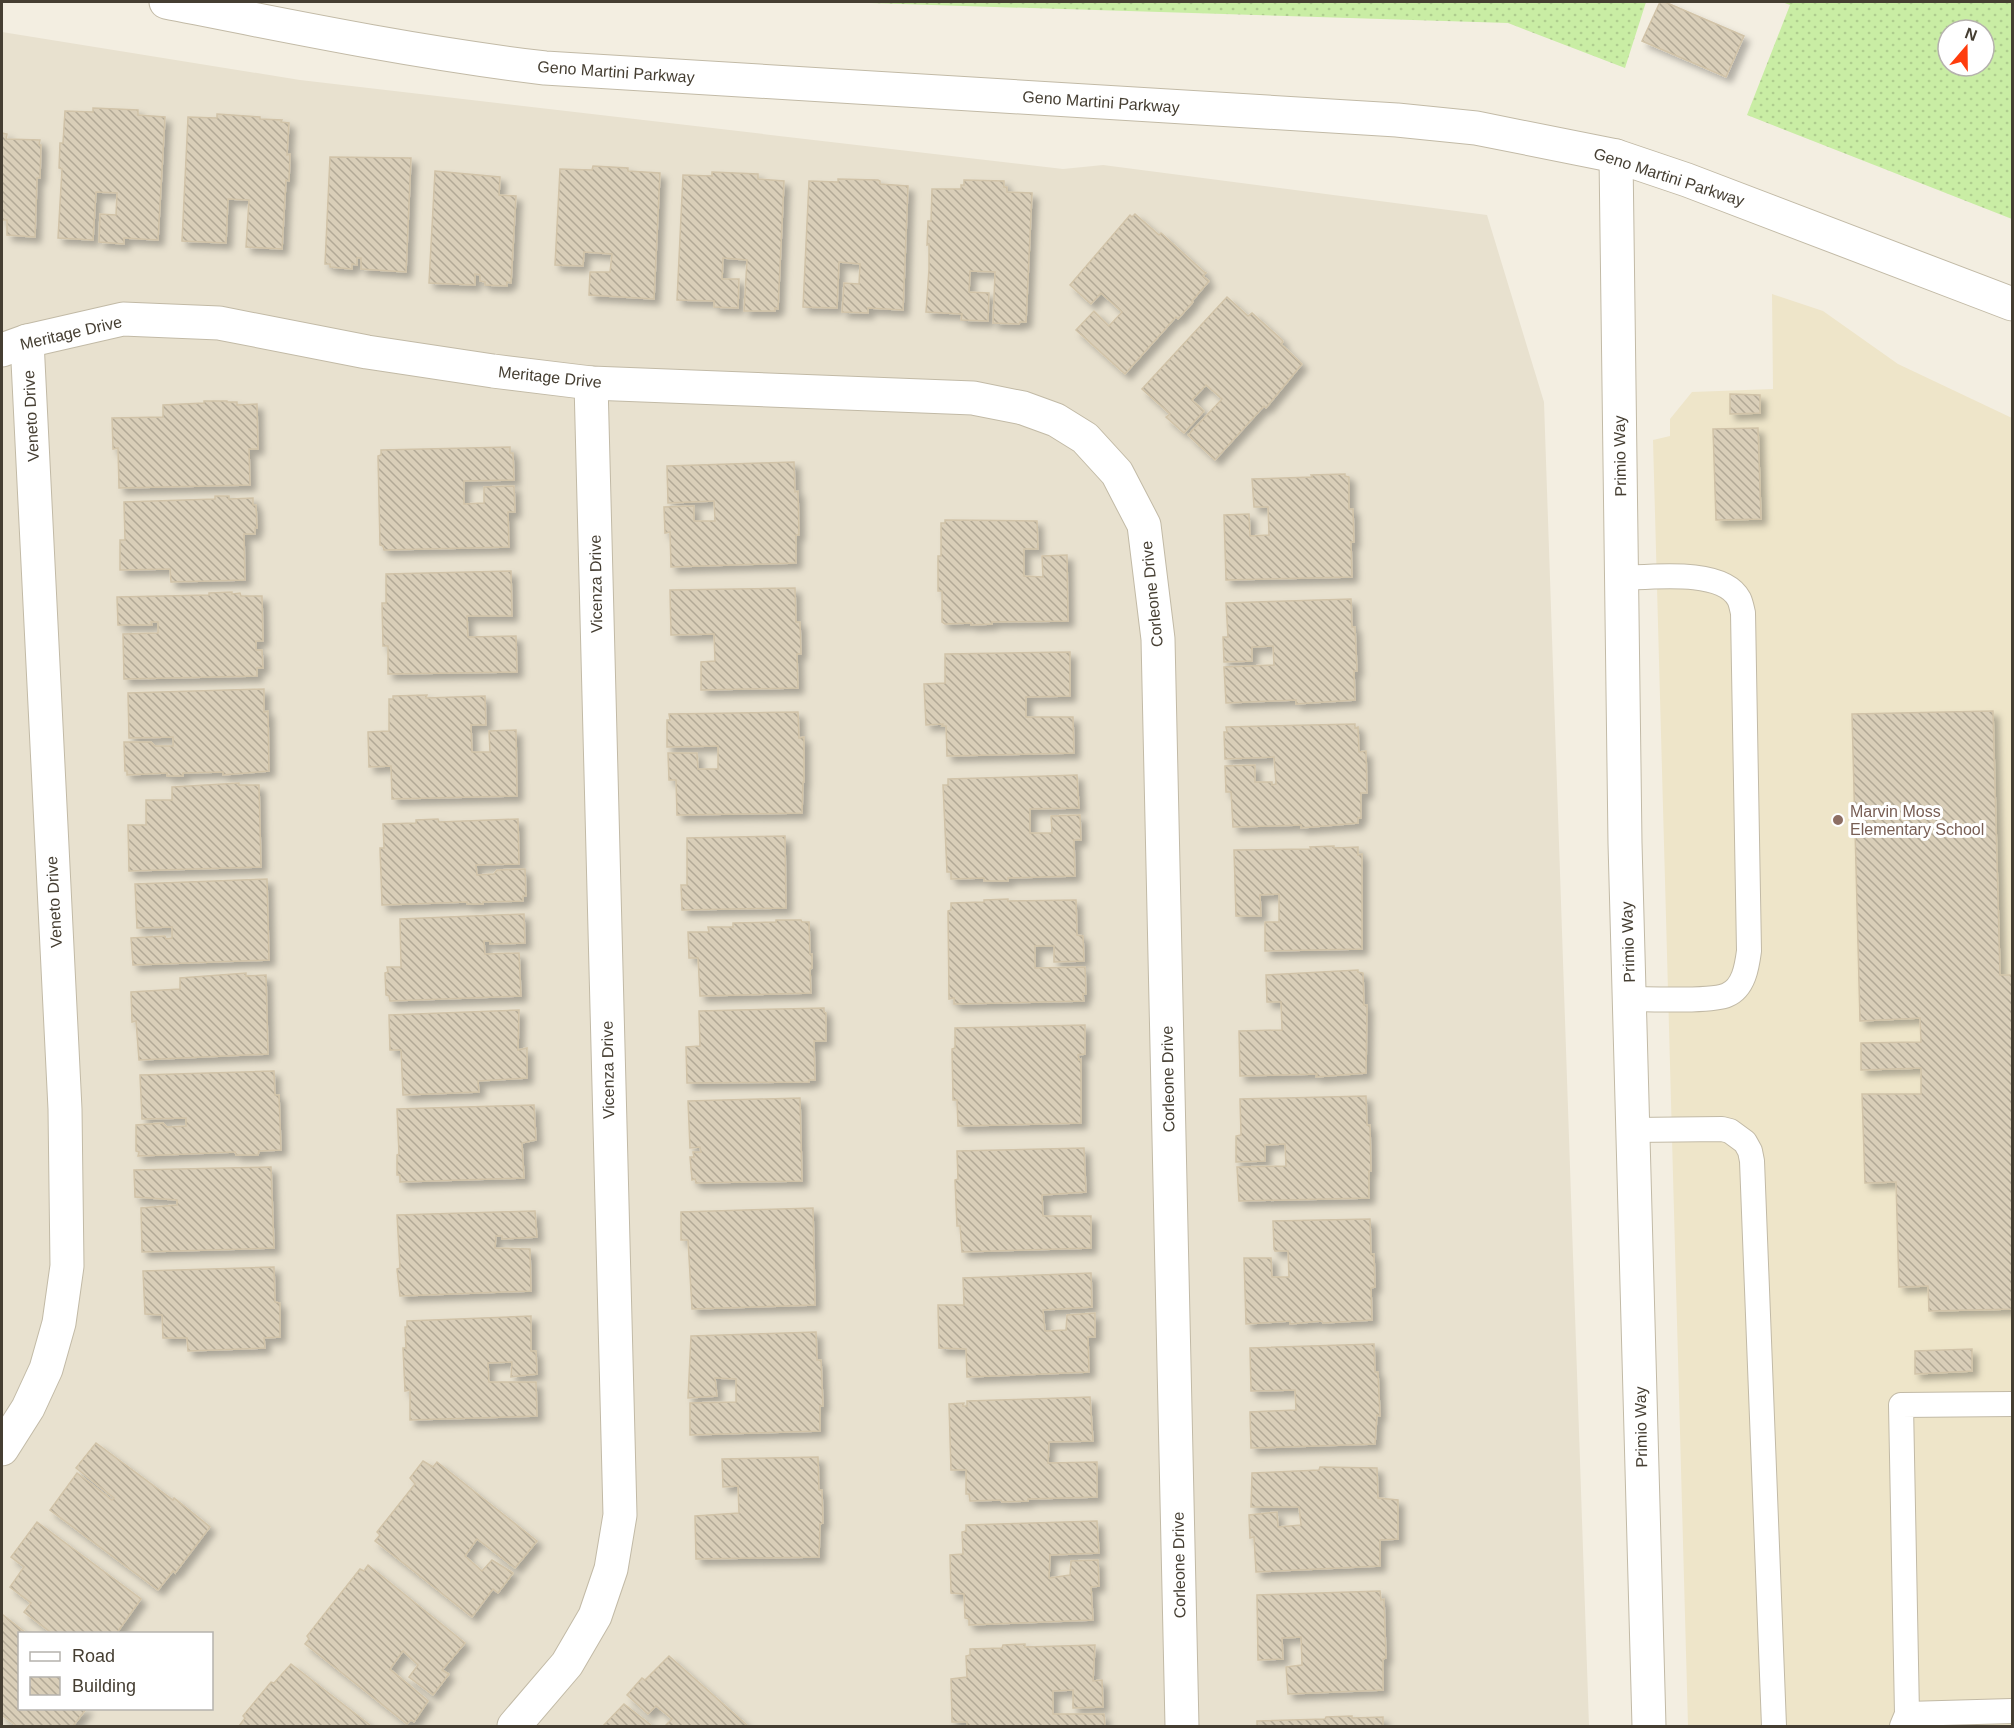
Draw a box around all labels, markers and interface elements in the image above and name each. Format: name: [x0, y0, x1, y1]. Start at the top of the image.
north arrow: [1936, 18, 1996, 78]
text: N: [1963, 24, 1979, 44]
street label: Geno Martini Parkway: [537, 58, 695, 86]
street label: Geno Martini Parkway: [1022, 88, 1180, 116]
street label: Geno Martini Parkway: [1592, 145, 1746, 209]
street label: Meritage Drive: [18, 313, 124, 353]
street label: Meritage Drive: [497, 363, 603, 391]
street label: Veneto Drive: [20, 370, 42, 462]
street label: Primio Way: [1611, 415, 1629, 497]
street label: Vicenza Drive: [587, 535, 605, 633]
street label: Corleone Drive: [1138, 540, 1166, 648]
place label: Marvin Moss Elementary School: [1850, 803, 1984, 838]
marker: Marvin Moss Elementary School: [1831, 813, 1845, 827]
street label: Veneto Drive: [43, 856, 65, 948]
street label: Primio Way: [1618, 901, 1638, 983]
street label: Vicenza Drive: [599, 1021, 617, 1119]
street label: Corleone Drive: [1159, 1025, 1177, 1132]
street label: Primio Way: [1632, 1386, 1650, 1468]
street label: Corleone Drive: [1170, 1511, 1188, 1618]
legend: [18, 1632, 213, 1710]
text: Road: [72, 1646, 115, 1666]
text: Building: [72, 1676, 136, 1696]

